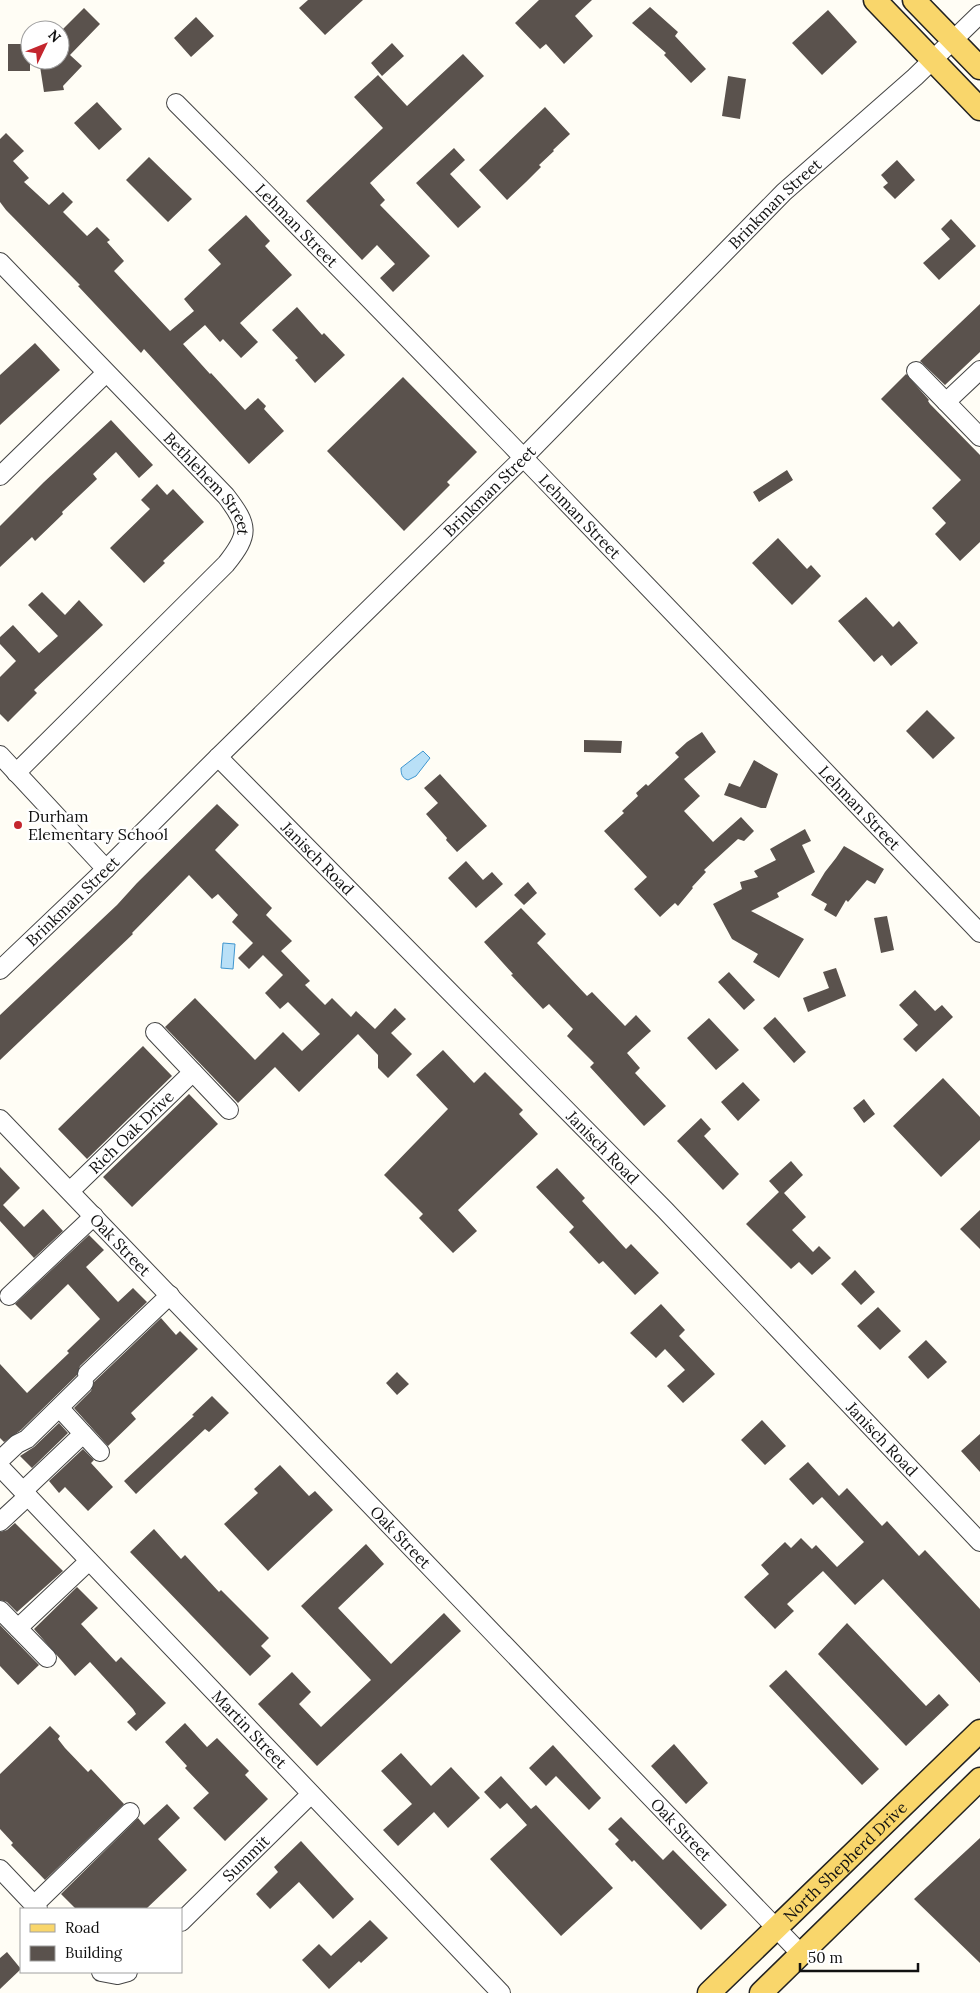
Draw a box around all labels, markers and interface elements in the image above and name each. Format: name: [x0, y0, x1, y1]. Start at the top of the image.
north arrow: [20, 20, 70, 70]
text: N: [44, 26, 65, 46]
street label: Brinkman Street: [724, 154, 826, 253]
street label: Lehman Street: [251, 179, 343, 272]
street label: Bethlehem Street: [160, 428, 254, 537]
street label: Brinkman Street: [439, 441, 540, 541]
street label: Lehman Street: [535, 470, 626, 563]
street label: Lehman Street: [815, 761, 905, 855]
place label: Durham Elementary School: [28, 806, 168, 844]
street label: Janisch Road: [277, 816, 359, 899]
marker: Durham Elementary School: [12, 819, 24, 831]
street label: Brinkman Street: [22, 851, 124, 950]
street label: Rich Oak Drive: [84, 1086, 178, 1178]
street label: Janisch Road: [562, 1105, 644, 1188]
street label: Oak Street: [86, 1209, 156, 1281]
street label: Janisch Road: [842, 1397, 922, 1481]
street label: Oak Street: [366, 1501, 436, 1573]
street label: Martin Street: [208, 1686, 292, 1773]
street label: Oak Street: [647, 1794, 716, 1865]
street label: North Shepherd Drive: [779, 1797, 911, 1926]
street label: Summit: [218, 1830, 274, 1886]
legend: [20, 1908, 182, 1973]
text: Road: [65, 1918, 100, 1937]
scale bar: [800, 1940, 918, 1972]
text: Building: [65, 1943, 123, 1962]
text: 50 m: [808, 1948, 843, 1967]

